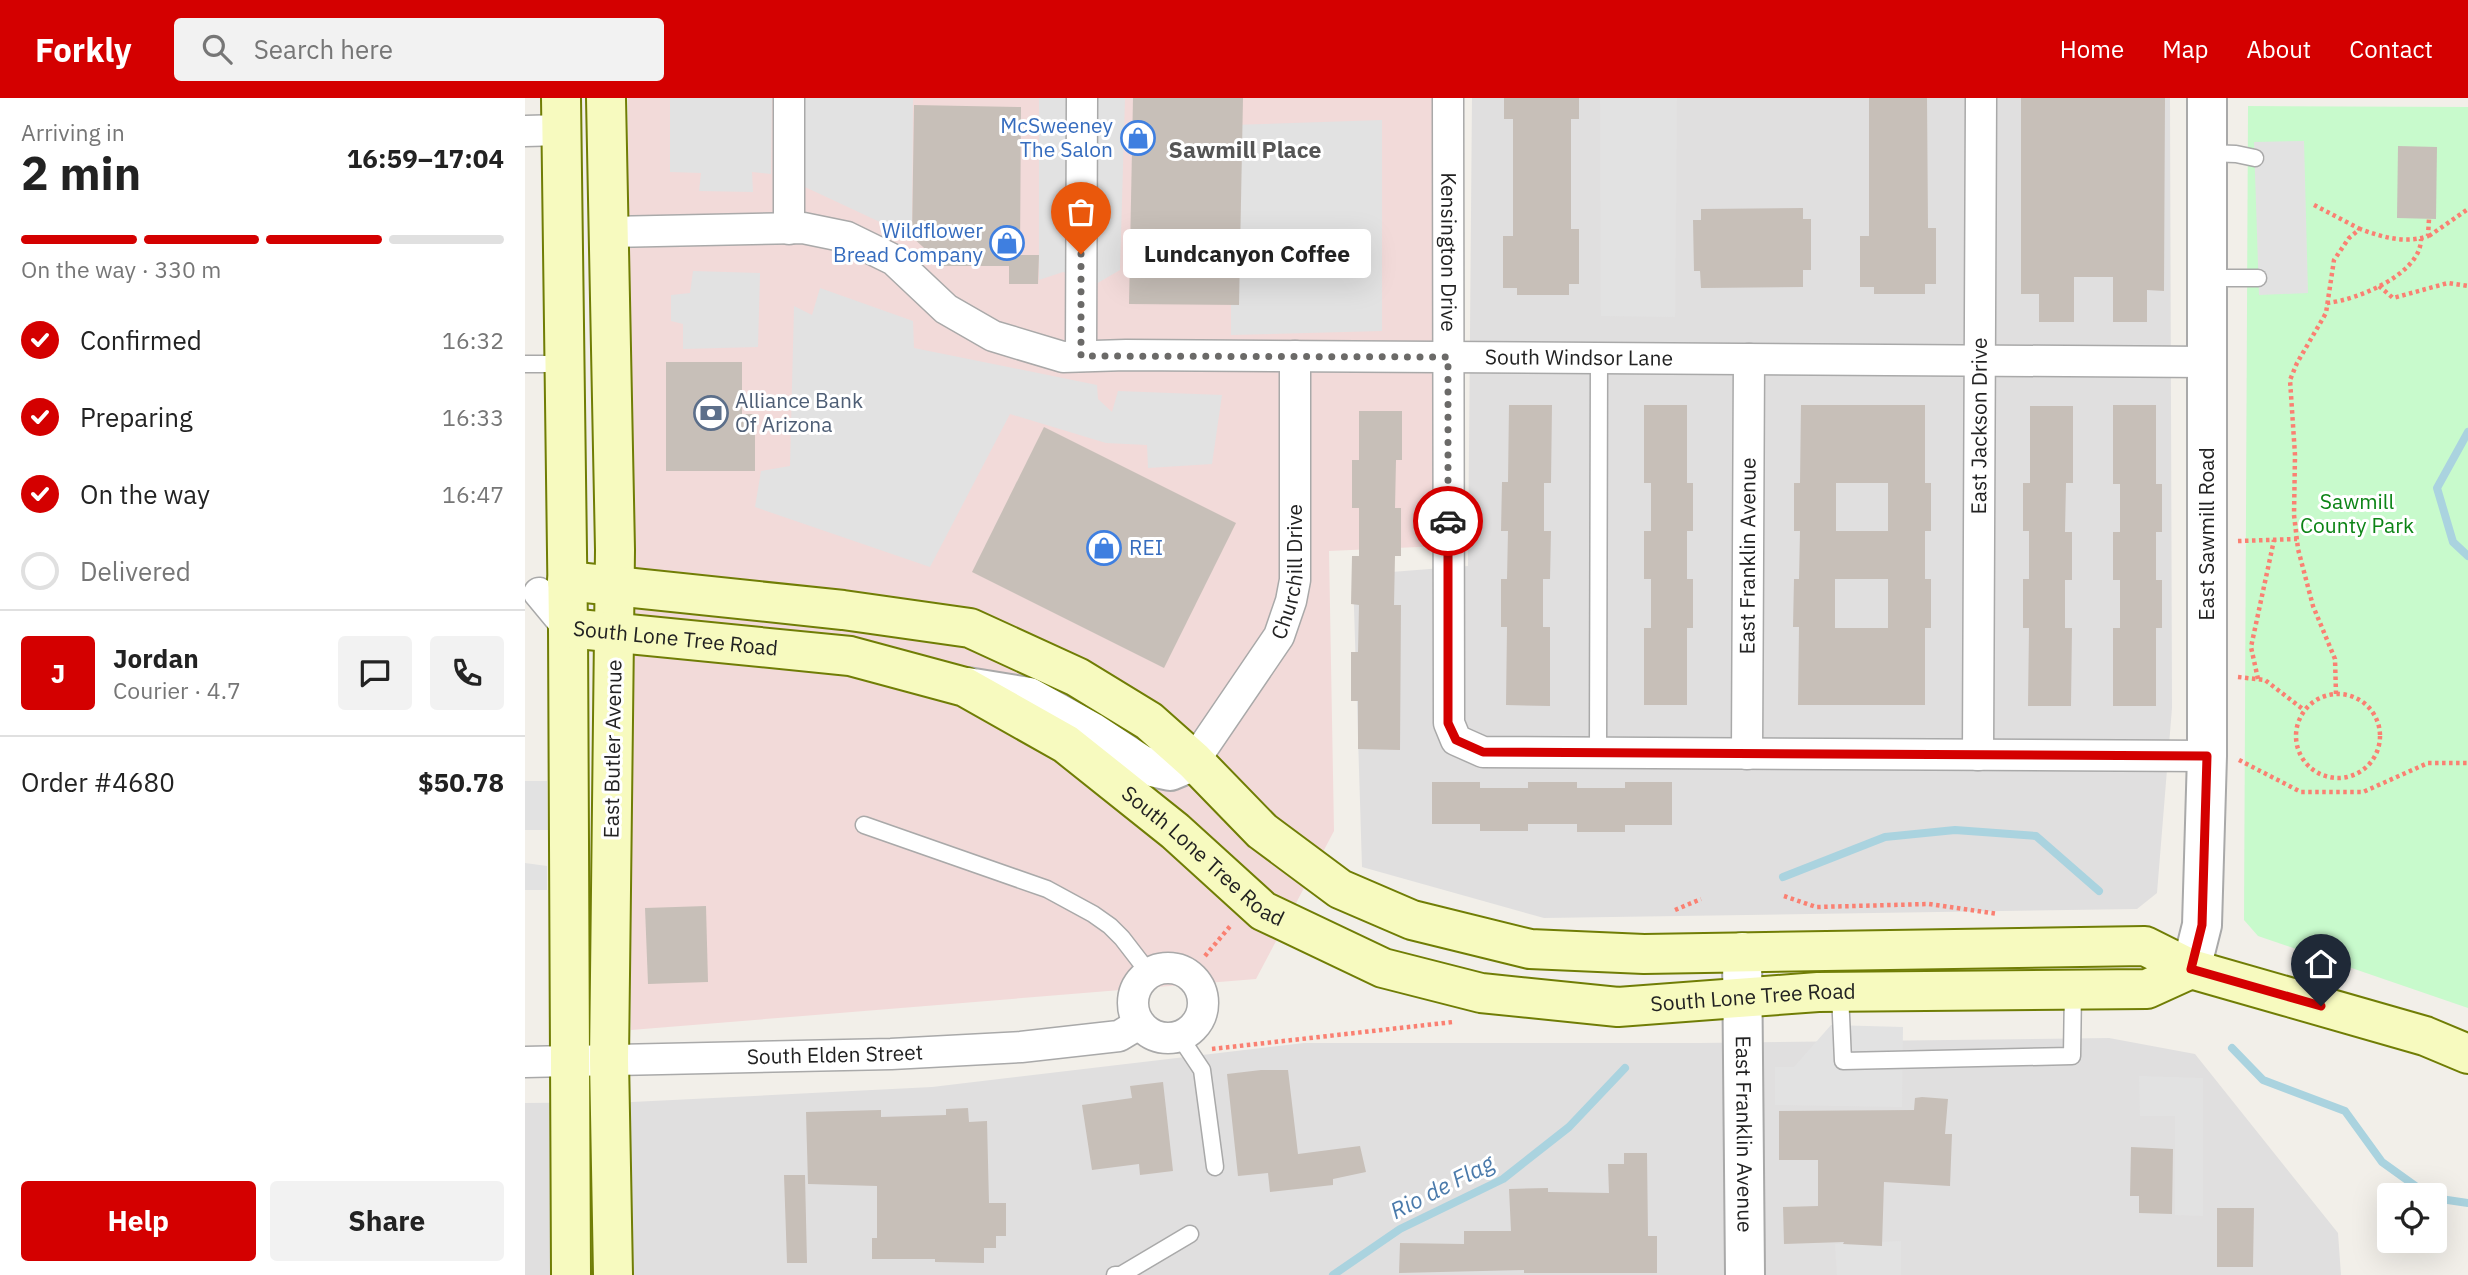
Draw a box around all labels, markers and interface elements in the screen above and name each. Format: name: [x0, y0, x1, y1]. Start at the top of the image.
search box: [174, 18, 664, 81]
text: Forkly: [35, 28, 132, 71]
icon: search: [198, 30, 236, 68]
text: Search here: [254, 32, 393, 66]
text: Home: [2060, 33, 2124, 65]
text: Map: [2162, 33, 2208, 65]
text: About: [2246, 33, 2311, 65]
text: Contact: [2349, 33, 2433, 65]
place label: McSweeney The Salon: [1000, 111, 1114, 163]
text: Arriving in: [21, 117, 125, 147]
shop icon: McSweeney The Salon: [1119, 119, 1157, 157]
district label: Sawmill Place: [1169, 134, 1321, 164]
text: 16:59–17:04: [347, 141, 504, 175]
text: 2 min: [21, 143, 141, 203]
street label: Kensington Drive: [1435, 172, 1463, 332]
pin: [1051, 182, 1111, 254]
icon: bag: [1062, 193, 1100, 231]
place label: Wildflower Bread Company: [833, 216, 984, 268]
shop icon: Wildflower Bread Company: [988, 224, 1026, 262]
callout: Lundcanyon Coffee: [1123, 230, 1371, 278]
text: Lundcanyon Coffee: [1144, 238, 1350, 268]
text: On the way · 330 m: [21, 254, 221, 284]
icon: check: [21, 321, 59, 359]
text: Confirmed: [80, 323, 202, 357]
text: 16:32: [442, 325, 504, 355]
street label: East Jackson Drive: [1964, 337, 1993, 515]
street label: South Windsor Lane: [1485, 342, 1673, 372]
place label: Alliance Bank Of Arizona: [735, 386, 863, 438]
bank icon: Alliance Bank Of Arizona: [692, 394, 730, 432]
icon: check: [21, 398, 59, 436]
text: Preparing: [80, 400, 193, 434]
text: 16:33: [442, 402, 504, 432]
street label: East Sawmill Road: [2192, 447, 2220, 621]
street label: East Franklin Avenue: [1733, 457, 1762, 655]
icon: check: [21, 475, 59, 513]
text: On the way: [80, 477, 210, 511]
text: 16:47: [442, 479, 504, 509]
courier: [1413, 486, 1483, 556]
park label: Sawmill County Park: [2300, 487, 2414, 539]
icon: car: [1429, 502, 1467, 540]
street label: Churchill Drive: [1264, 504, 1309, 643]
shop icon: REI: [1085, 529, 1123, 567]
place label: REI: [1129, 533, 1163, 561]
text: Delivered: [80, 554, 191, 588]
street label: South Lone Tree Road: [572, 614, 779, 662]
button: chat: [338, 636, 412, 710]
button: phone: [430, 636, 504, 710]
text: Jordan: [113, 641, 199, 675]
text: J: [51, 656, 65, 690]
street label: East Butler Avenue: [596, 659, 628, 839]
text: Courier · 4.7: [113, 675, 241, 705]
text: Order #4680: [21, 765, 175, 799]
text: $50.78: [418, 765, 504, 799]
street label: South Lone Tree Road: [1116, 779, 1289, 932]
pin: [2291, 934, 2351, 1006]
icon: home: [2302, 945, 2340, 983]
street label: South Lone Tree Road: [1649, 977, 1856, 1018]
street label: East Franklin Avenue: [1730, 1035, 1760, 1233]
street label: South Elden Street: [746, 1037, 924, 1070]
water label: Rio de Flag: [1385, 1147, 1500, 1225]
button: Help: [21, 1181, 256, 1261]
button: Share: [270, 1181, 504, 1261]
map controls: [2377, 1183, 2447, 1253]
button: locate: [2377, 1183, 2447, 1253]

